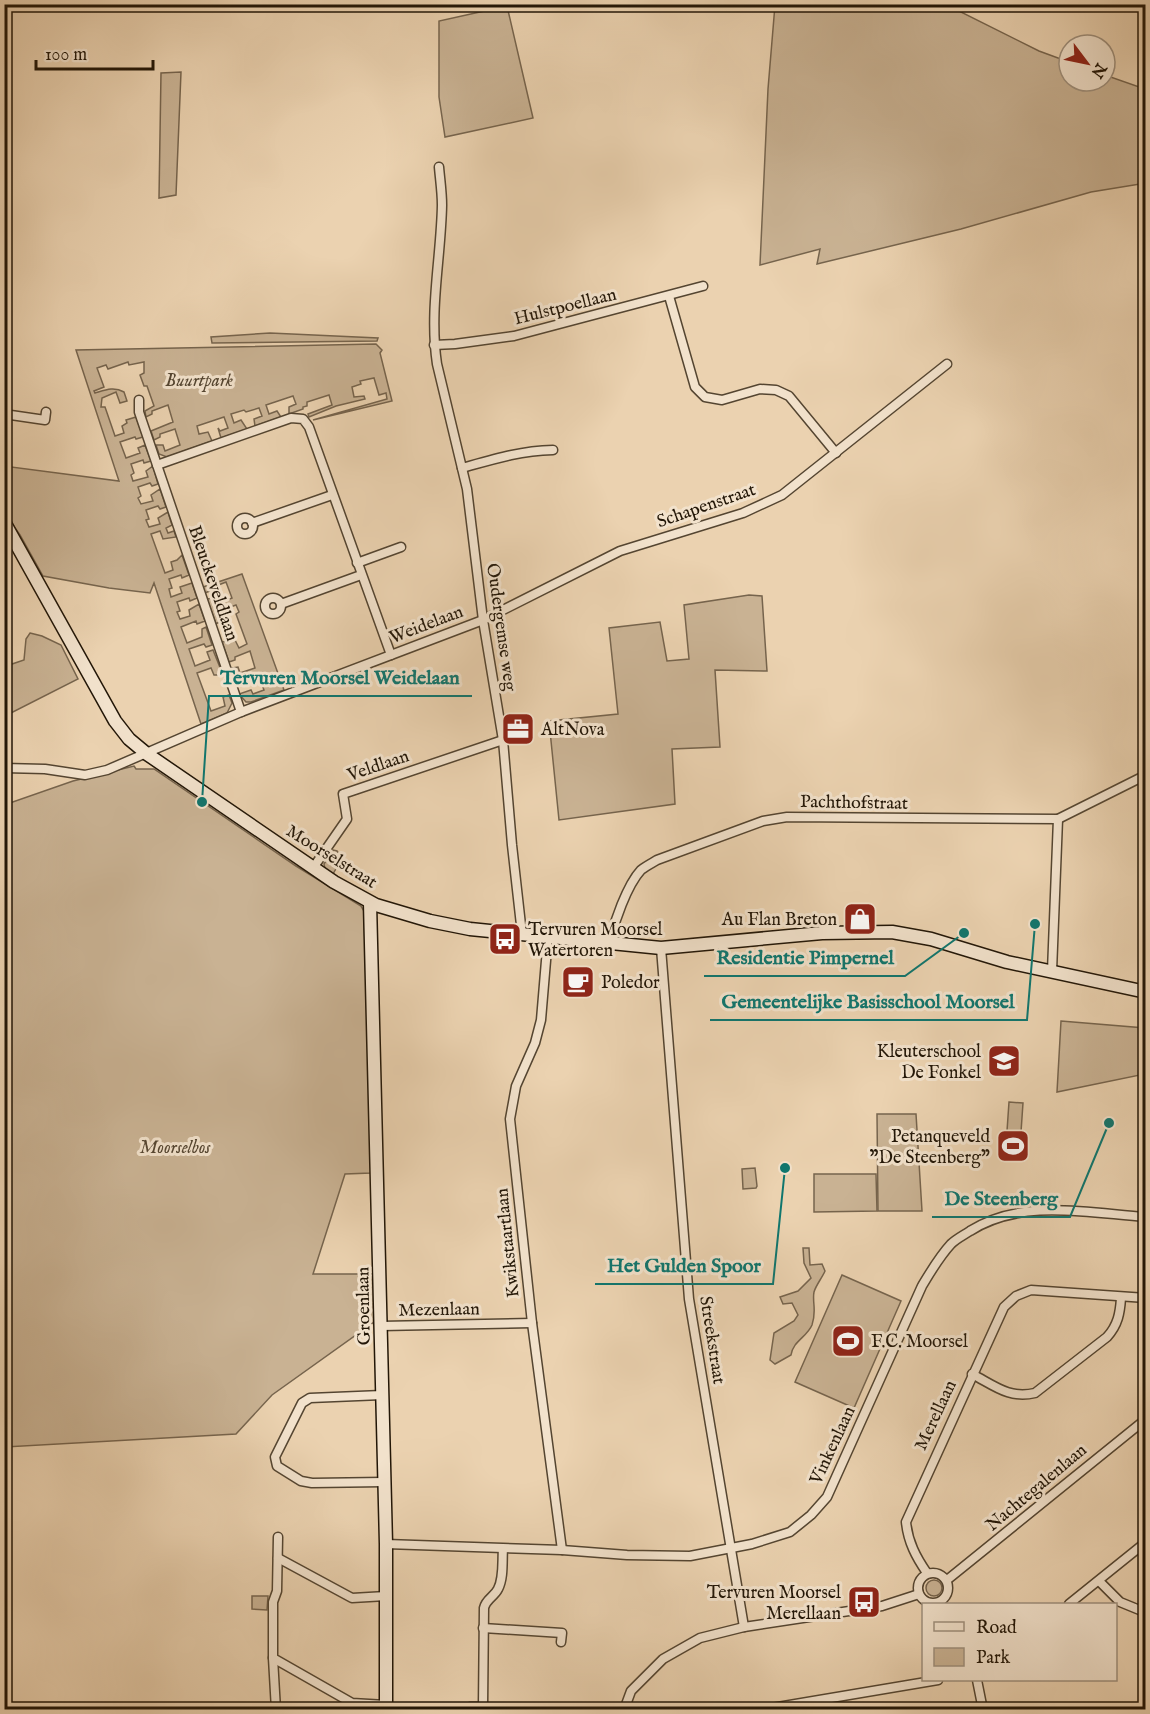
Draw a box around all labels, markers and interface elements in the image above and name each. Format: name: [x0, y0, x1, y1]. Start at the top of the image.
scale bar: [36, 33, 153, 71]
north arrow: [1057, 33, 1117, 93]
text: 100 m: [45, 44, 87, 67]
text: N: [1086, 58, 1111, 81]
street label: Hulstpoellaan: [512, 284, 619, 331]
park label: Buurtpark: [165, 370, 233, 393]
street label: Schapenstraat: [654, 479, 759, 534]
street label: Bleuckeveldlaan: [182, 523, 243, 645]
street label: Oudergemse weg: [480, 562, 521, 693]
street label: Weidelaan: [386, 601, 467, 650]
callout: Tervuren Moorsel Weidelaan: [209, 658, 472, 696]
text: Tervuren Moorsel Weidelaan: [219, 666, 460, 691]
office icon: AltNova: [500, 711, 536, 747]
place label: AltNova: [540, 719, 605, 742]
street label: Veldlaan: [344, 745, 413, 788]
street label: Pachthofstraat: [800, 791, 908, 816]
street label: Moorselstraat: [281, 820, 381, 894]
shop icon: Au Flan Breton: [842, 901, 878, 937]
place label: Au Flan Breton: [721, 909, 837, 932]
place label: Tervuren Moorsel Watertoren: [528, 919, 662, 963]
bus stop icon: Tervuren Moorsel Watertoren: [487, 921, 523, 957]
callout: Residentie Pimpernel: [704, 938, 905, 976]
text: Residentie Pimpernel: [716, 946, 894, 971]
cafe icon: Poledor: [560, 964, 596, 1000]
place label: Poledor: [601, 972, 660, 995]
callout: Gemeentelijke Basisschool Moorsel: [710, 982, 1027, 1020]
text: Gemeentelijke Basisschool Moorsel: [722, 990, 1015, 1015]
place label: Kleuterschool De Fonkel: [877, 1041, 981, 1085]
school or university icon: Kleuterschool De Fonkel: [986, 1043, 1022, 1079]
place label: Petanqueveld "De Steenberg": [870, 1126, 990, 1170]
sports icon: Petanqueveld "De Steenberg": [995, 1128, 1031, 1164]
park label: Moorselbos: [140, 1137, 211, 1160]
callout: De Steenberg: [932, 1179, 1070, 1217]
street label: Kwikstaartlaan: [491, 1187, 526, 1299]
text: De Steenberg: [944, 1187, 1059, 1212]
callout: Het Gulden Spoor: [595, 1246, 773, 1284]
text: Het Gulden Spoor: [607, 1254, 762, 1279]
street label: Groenlaan: [352, 1266, 377, 1345]
street label: Streekstraat: [693, 1294, 730, 1386]
street label: Mezenlaan: [398, 1298, 480, 1323]
sports icon: F.C. Moorsel: [830, 1323, 866, 1359]
place label: F.C. Moorsel: [871, 1331, 968, 1354]
street label: Merellaan: [910, 1376, 963, 1454]
street label: Vinkenlaan: [805, 1403, 862, 1489]
street label: Nachtegalenlaan: [982, 1439, 1092, 1537]
place label: Tervuren Moorsel Merellaan: [707, 1582, 841, 1626]
bus stop icon: Tervuren Moorsel Merellaan: [846, 1584, 882, 1620]
legend: [922, 1603, 1117, 1681]
text: Road: [976, 1617, 1017, 1640]
text: Park: [976, 1647, 1011, 1670]

